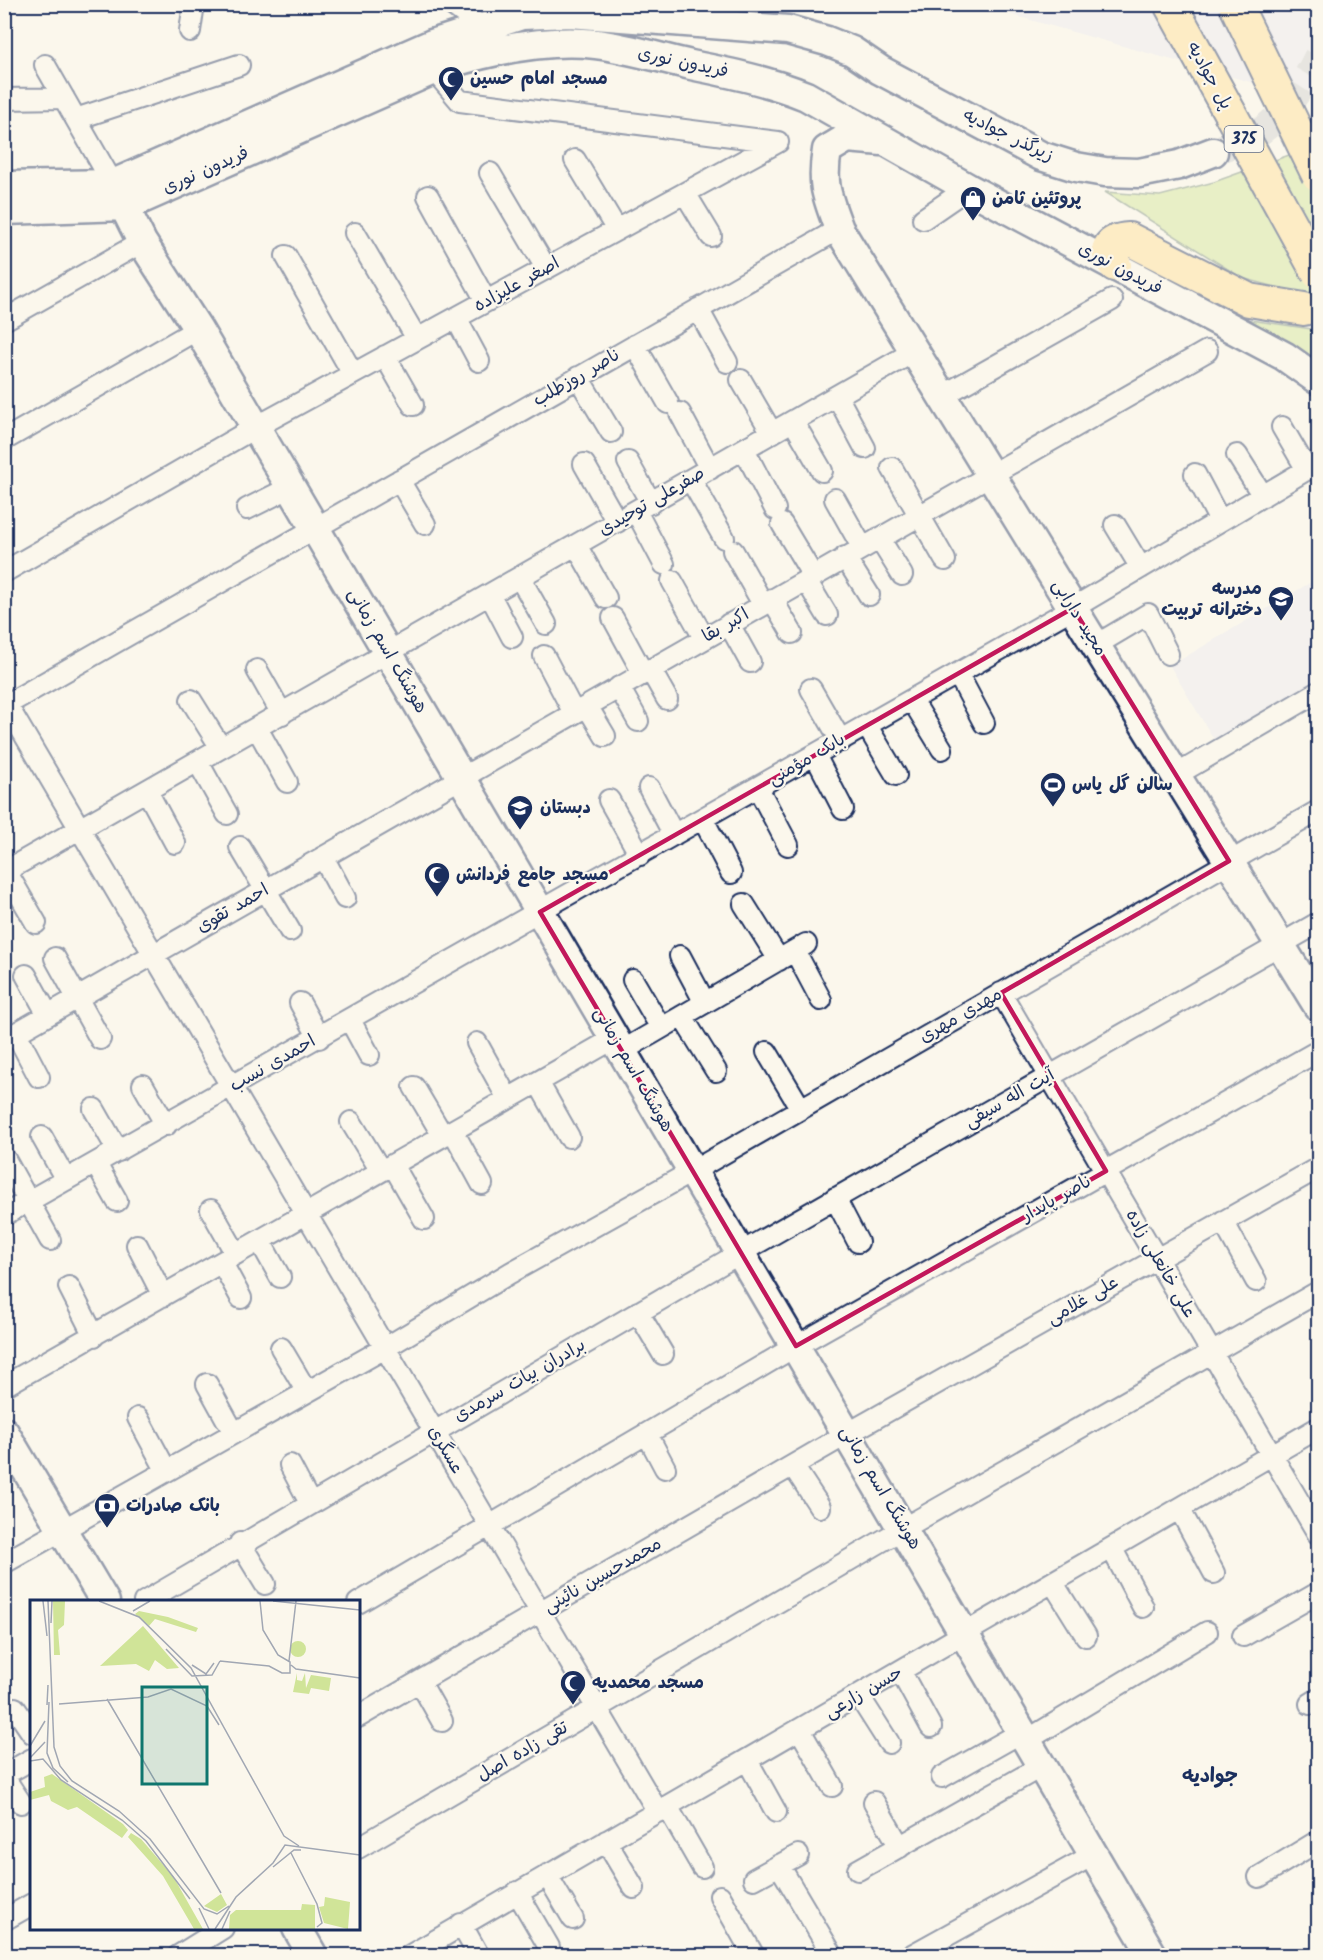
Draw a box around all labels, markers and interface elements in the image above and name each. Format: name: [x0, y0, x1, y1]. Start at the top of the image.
street label: پل جوادیه: [1178, 36, 1240, 116]
street label: فریدون نوری: [635, 39, 731, 87]
mosque icon: مسجد امام حسین: [436, 64, 466, 102]
place label: مسجد امام حسین: [470, 65, 608, 94]
street label: زیرگذر جوادیه: [958, 101, 1058, 171]
road number: 375: [1224, 126, 1264, 152]
street label: فریدون نوری: [158, 139, 254, 203]
shop icon: پروتئین ثامن: [958, 184, 988, 222]
place label: پروتئین ثامن: [992, 185, 1082, 214]
street label: فریدون نوری: [1073, 235, 1167, 303]
street label: اصغر علیزاده: [469, 249, 565, 321]
street label: ناصر روزطلب: [528, 341, 626, 415]
street label: صفرعلی توحیدی: [593, 460, 711, 544]
street label: مجید دارابی: [1044, 574, 1114, 662]
place label: مدرسه دخترانه تربیت: [1161, 575, 1262, 625]
street label: هوشنگ اسم زمانی: [339, 583, 435, 719]
school or university icon: مدرسه دخترانه تربیت: [1266, 584, 1296, 622]
street label: اکبر بقا: [697, 601, 755, 651]
street label: بابک مؤمنی: [763, 726, 851, 794]
sports icon: سالن گل یاس: [1038, 770, 1068, 808]
place label: سالن گل یاس: [1072, 771, 1173, 800]
school or university icon: دبستان: [505, 793, 535, 831]
place label: دبستان: [540, 794, 591, 823]
mosque icon: مسجد جامع فردانش: [422, 860, 452, 898]
place label: مسجد جامع فردانش: [456, 861, 609, 890]
street label: احمد تقوی: [191, 876, 275, 942]
street label: مهدی مهری: [914, 980, 1008, 1052]
street label: هوشنگ اسم زمانی: [585, 1002, 681, 1138]
street label: احمدی نسب: [224, 1028, 322, 1100]
street label: آیت اله سیفی: [959, 1061, 1062, 1137]
street label: ناصر پایدار: [1015, 1168, 1098, 1231]
street label: علی خانعلی زاده: [1117, 1204, 1203, 1324]
street label: علی غلامی: [1042, 1269, 1124, 1333]
street label: برادران بیات سرمدی: [448, 1331, 592, 1431]
street label: عسگری: [419, 1420, 471, 1480]
street label: هوشنگ اسم زمانی: [831, 1420, 929, 1556]
bank icon: بانک صادرات: [92, 1491, 122, 1529]
place label: بانک صادرات: [126, 1492, 220, 1521]
street label: محمدحسین نائینی: [538, 1530, 668, 1622]
inset map: [30, 1600, 360, 1930]
street label: حسن زارعی: [819, 1659, 909, 1727]
mosque icon: مسجد محمدیه: [558, 1668, 588, 1706]
place label: مسجد محمدیه: [592, 1669, 704, 1698]
street label: تقی زاده اصل: [472, 1714, 575, 1790]
district label: جوادیه: [1182, 1761, 1238, 1793]

